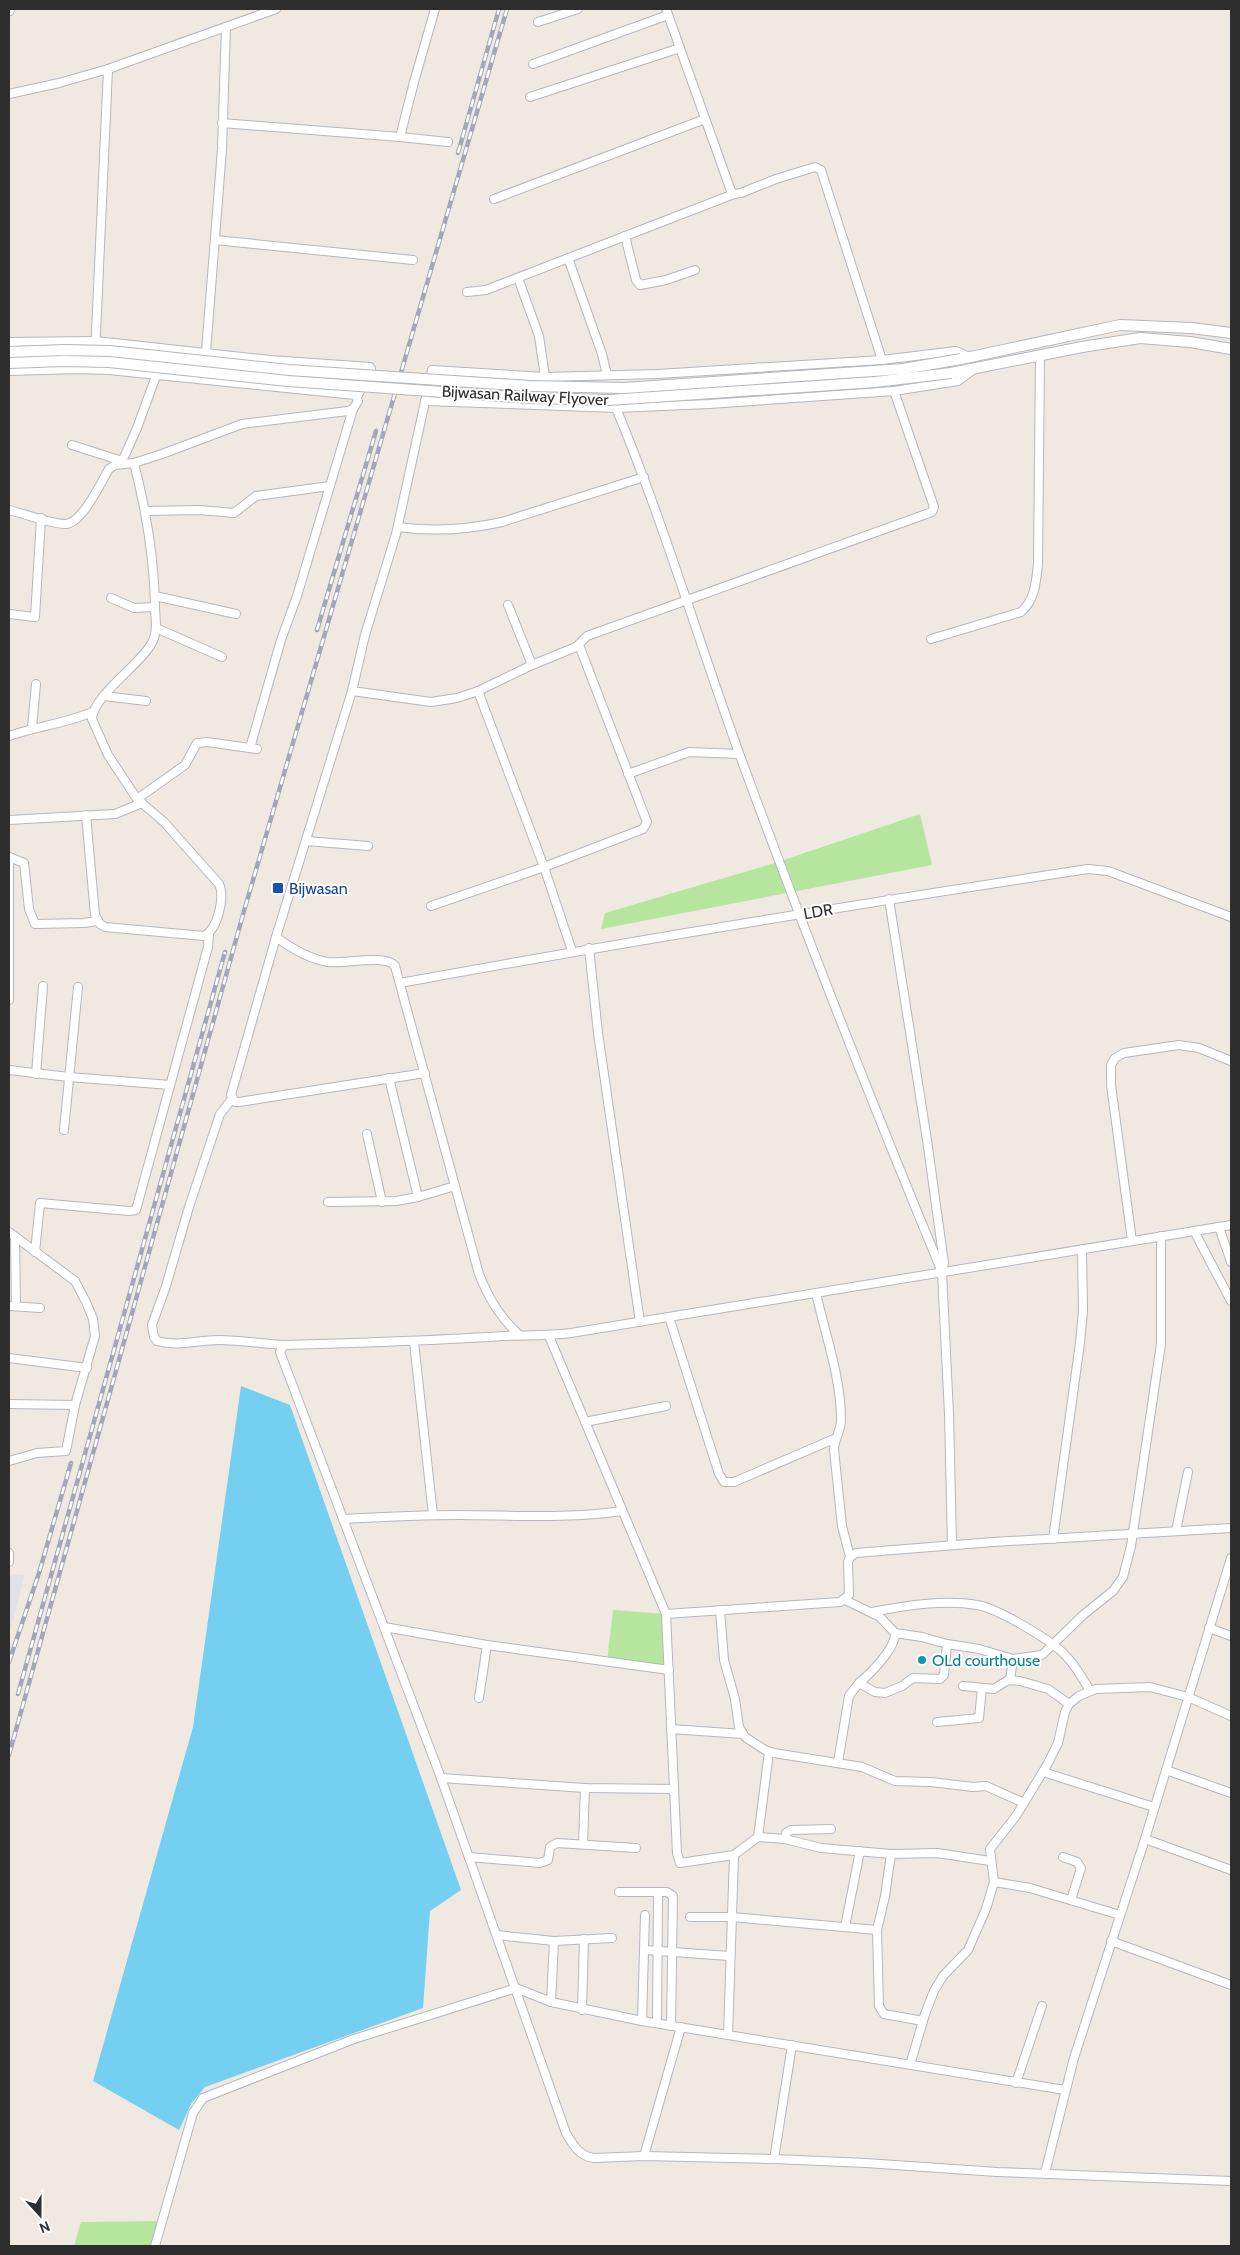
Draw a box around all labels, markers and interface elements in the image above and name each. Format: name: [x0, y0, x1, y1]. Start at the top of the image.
street label: Bijwasan Railway Flyover: [441, 382, 610, 409]
place label: Bijwasan: [289, 879, 348, 898]
marker: Bijwasan: [271, 881, 285, 895]
street label: LDR: [802, 900, 835, 923]
place label: OLd courthouse: [932, 1651, 1040, 1670]
marker: OLd courthouse: [916, 1654, 928, 1666]
north arrow: [15, 2190, 65, 2240]
text: N: [37, 2217, 53, 2237]

